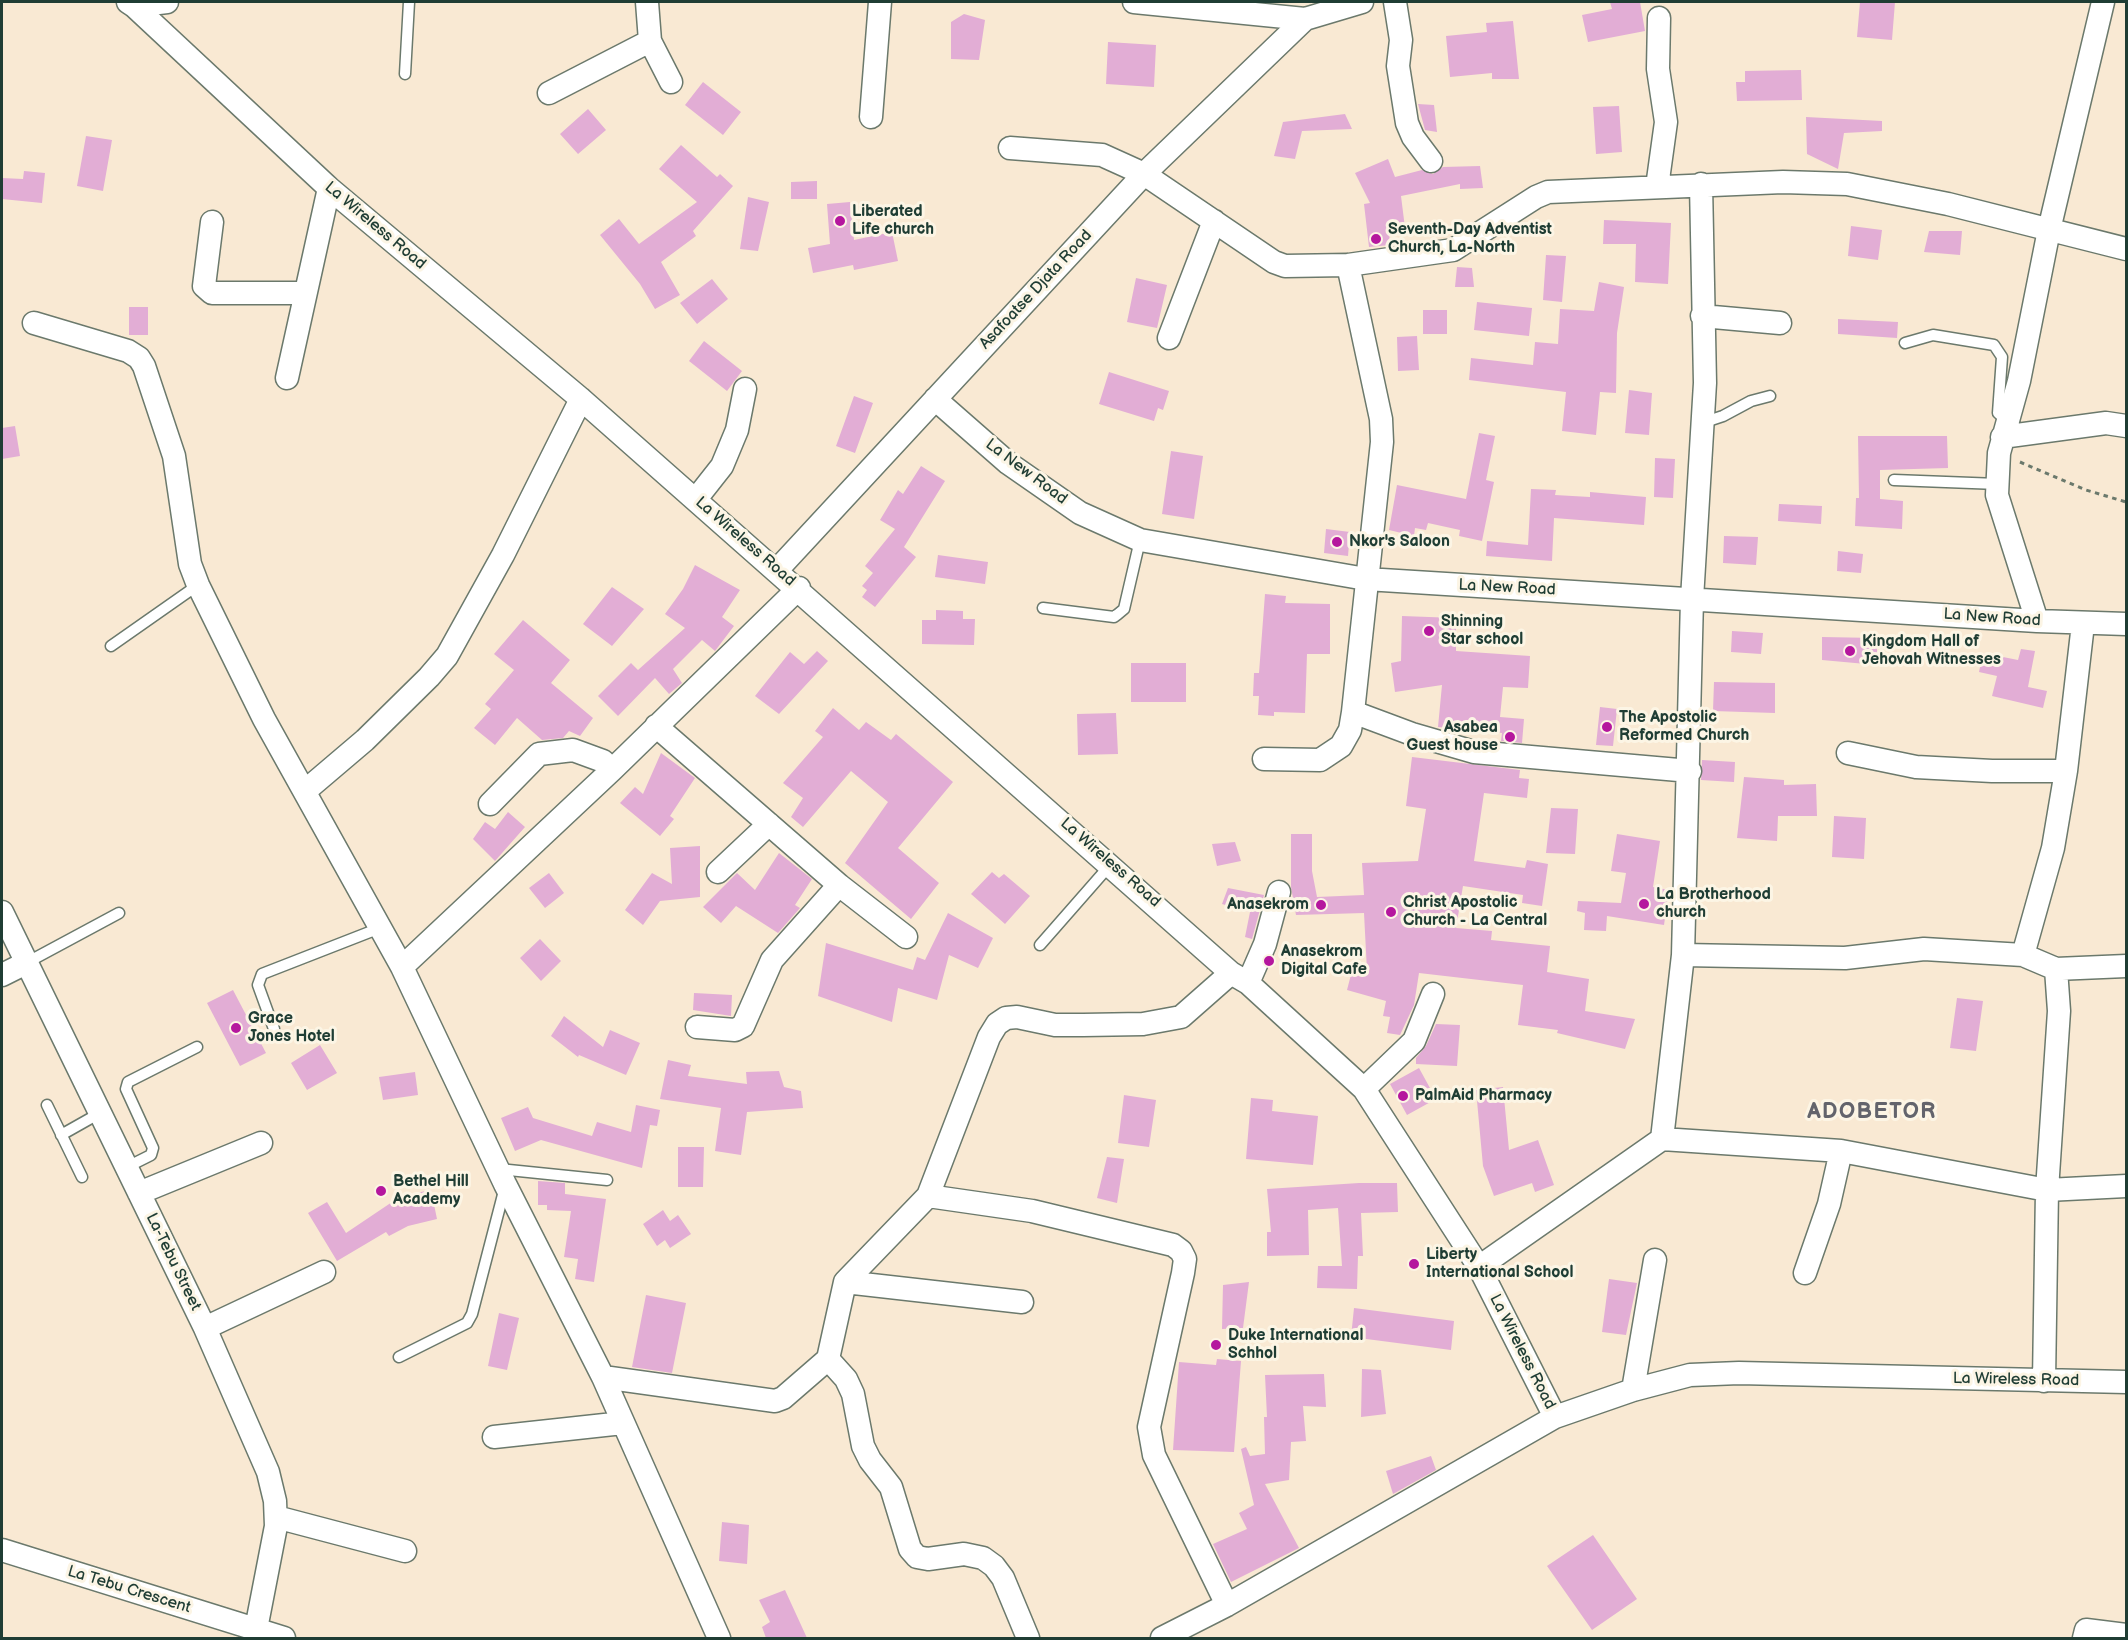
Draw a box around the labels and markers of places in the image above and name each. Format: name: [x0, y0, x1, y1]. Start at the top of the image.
place label: Liberated Life church: [852, 202, 934, 240]
marker: Liberated Life church: [833, 214, 847, 228]
place label: Seventh-Day Adventist Church, La-North: [1388, 220, 1552, 258]
marker: Seventh-Day Adventist Church, La-North: [1369, 232, 1383, 246]
place label: Nkor's Saloon: [1349, 532, 1450, 552]
marker: Nkor's Saloon: [1330, 535, 1344, 549]
place label: Shinning Star school: [1441, 612, 1523, 650]
marker: Shinning Star school: [1422, 624, 1436, 638]
place label: Kingdom Hall of Jehovah Witnesses: [1862, 632, 2001, 670]
marker: Kingdom Hall of Jehovah Witnesses: [1843, 644, 1857, 658]
place label: The Apostolic Reformed Church: [1619, 708, 1749, 746]
place label: Asabea Guest house: [1407, 718, 1498, 756]
marker: The Apostolic Reformed Church: [1600, 720, 1614, 734]
marker: Asabea Guest house: [1503, 730, 1517, 744]
place label: La Brotherhood church: [1656, 885, 1771, 923]
place label: Christ Apostolic Church - La Central: [1403, 893, 1547, 931]
place label: Anasekrom: [1227, 895, 1309, 915]
marker: La Brotherhood church: [1637, 897, 1651, 911]
marker: Anasekrom: [1314, 898, 1328, 912]
marker: Christ Apostolic Church - La Central: [1384, 905, 1398, 919]
place label: Anasekrom Digital Cafe: [1281, 942, 1367, 980]
marker: Anasekrom Digital Cafe: [1262, 954, 1276, 968]
place label: Grace Jones Hotel: [248, 1009, 335, 1047]
marker: Grace Jones Hotel: [229, 1021, 243, 1035]
place label: PalmAid Pharmacy: [1415, 1086, 1552, 1106]
marker: PalmAid Pharmacy: [1396, 1089, 1410, 1103]
place label: Bethel Hill Academy: [393, 1172, 469, 1210]
marker: Bethel Hill Academy: [374, 1184, 388, 1198]
place label: Liberty International School: [1426, 1245, 1573, 1283]
marker: Liberty International School: [1407, 1257, 1421, 1271]
place label: Duke International Schhol: [1228, 1326, 1363, 1364]
marker: Duke International Schhol: [1209, 1338, 1223, 1352]

